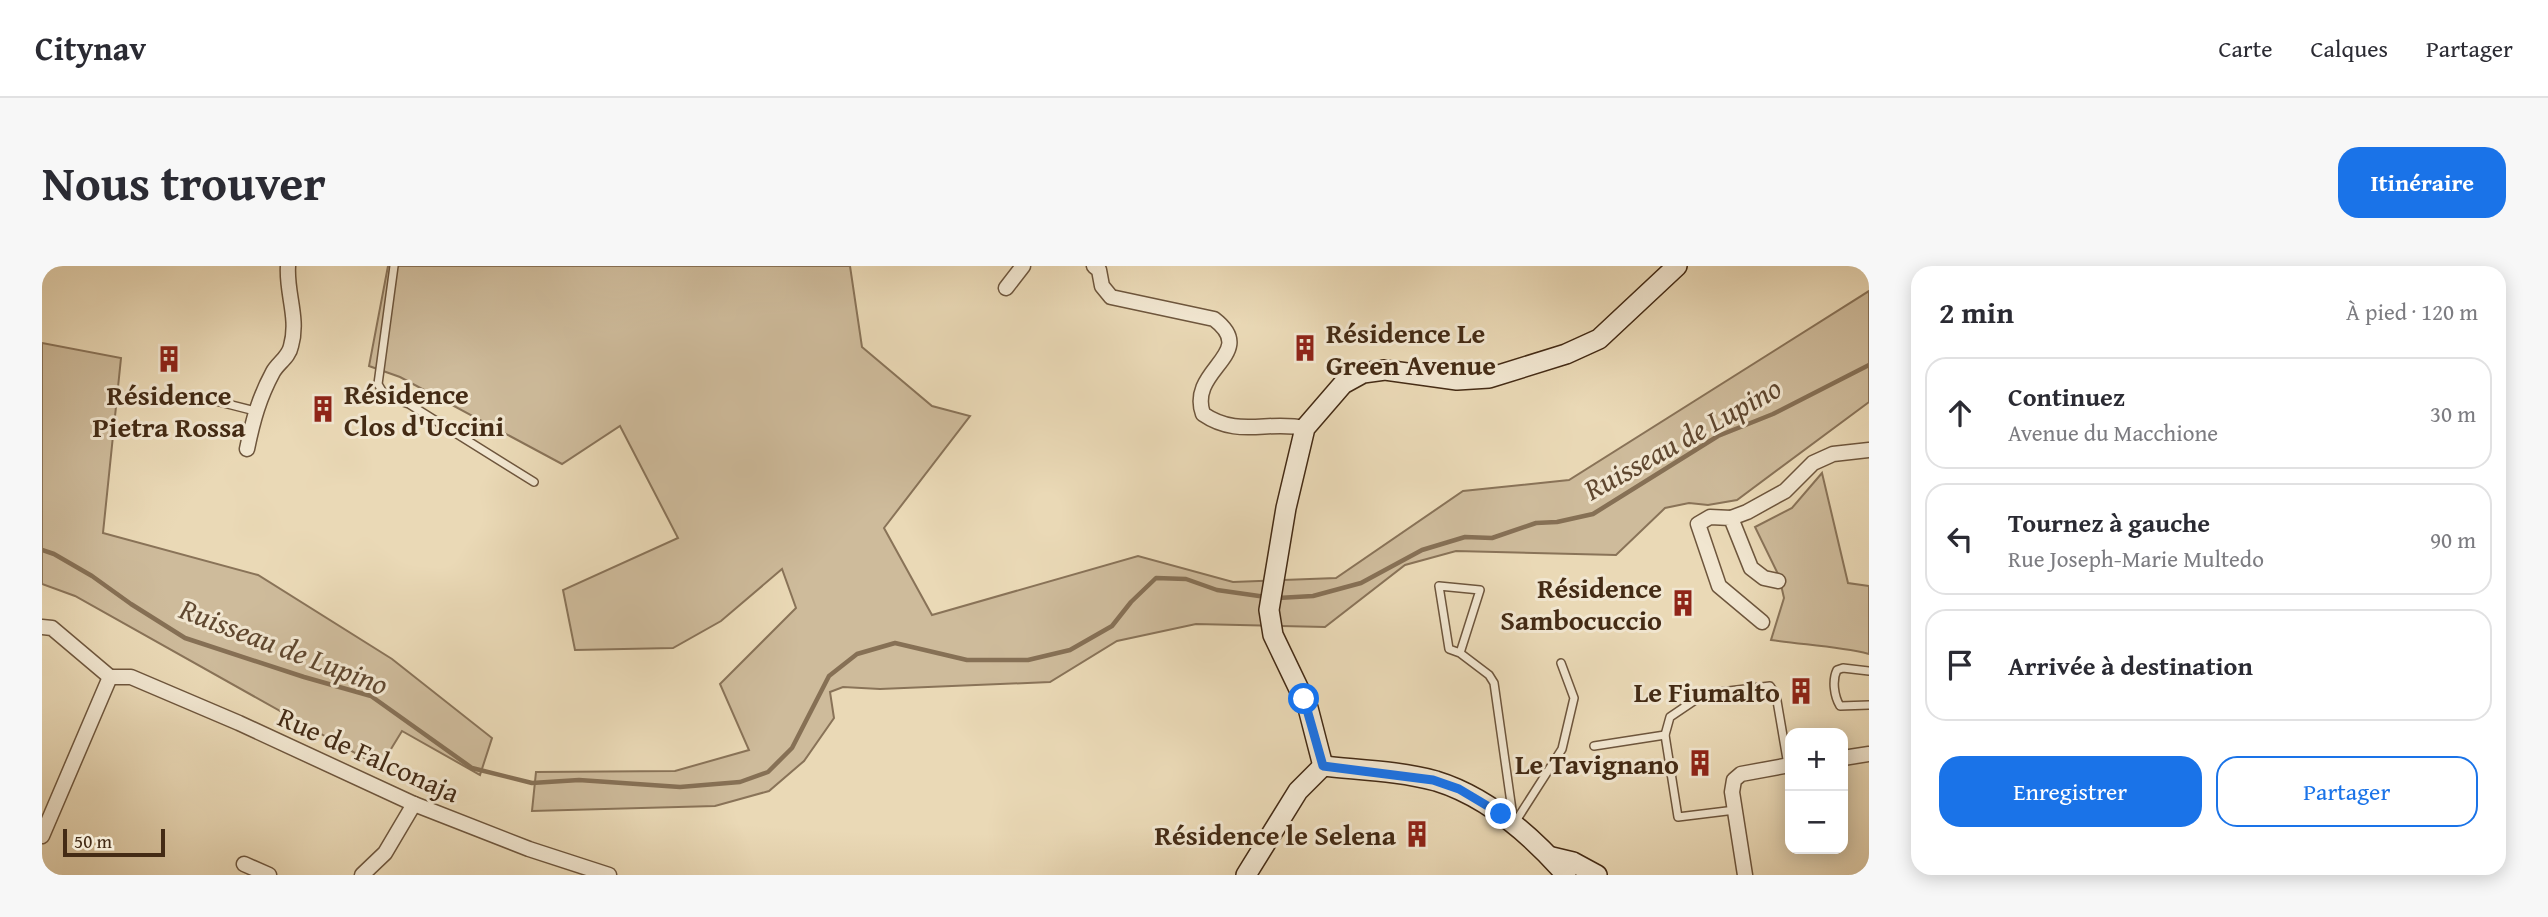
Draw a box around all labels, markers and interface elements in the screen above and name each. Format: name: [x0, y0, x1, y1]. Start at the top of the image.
text: Citynav: [35, 24, 146, 72]
text: Carte: [2218, 31, 2272, 66]
text: Calques: [2310, 31, 2388, 66]
text: Partager: [2426, 31, 2513, 66]
text: Nous trouver: [42, 146, 326, 218]
button: Itinéraire: [2338, 147, 2506, 218]
text: 2 min: [1939, 290, 2014, 334]
text: À pied · 120 m: [2346, 295, 2478, 328]
place label: Résidence Le Green Avenue: [1326, 312, 1496, 385]
building icon: Résidence Le Green Avenue: [1290, 333, 1320, 363]
building icon: Résidence Pietra Rossa: [154, 344, 184, 374]
water label: Ruisseau de Lupino: [1574, 365, 1789, 511]
place label: Résidence Clos d'Uccini: [344, 373, 504, 446]
place label: Résidence Pietra Rossa: [92, 374, 246, 447]
text: Continuez: [2008, 377, 2125, 416]
building icon: Résidence Clos d'Uccini: [308, 394, 338, 424]
icon: ahead: [1941, 394, 1979, 432]
text: 30 m: [2430, 397, 2476, 430]
text: Avenue du Macchione: [2008, 416, 2218, 449]
text: Tournez à gauche: [2008, 503, 2210, 542]
icon: left: [1941, 520, 1979, 558]
text: 90 m: [2430, 523, 2476, 556]
text: Rue Joseph-Marie Multedo: [2008, 542, 2264, 575]
place label: Résidence Sambocuccio: [1500, 567, 1662, 640]
water label: Ruisseau de Lupino: [173, 586, 395, 706]
building icon: Résidence Sambocuccio: [1668, 588, 1698, 618]
icon: arrive: [1941, 646, 1979, 684]
text: Arrivée à destination: [2008, 646, 2253, 685]
place label: Le Fiumalto: [1634, 671, 1780, 712]
building icon: Le Fiumalto: [1786, 676, 1816, 706]
route start: [1288, 683, 1319, 714]
street label: Rue de Falconaja: [272, 696, 467, 813]
map controls: [1785, 728, 1848, 854]
button: +: [1785, 728, 1848, 791]
place label: Le Tavignano: [1515, 743, 1679, 784]
building icon: Le Tavignano: [1685, 748, 1715, 778]
button: Enregistrer: [1939, 756, 2202, 827]
button: Partager: [2216, 756, 2478, 827]
button: −: [1785, 791, 1848, 854]
route end: [1485, 798, 1516, 829]
place label: Résidence le Selena: [1155, 814, 1397, 855]
building icon: Résidence le Selena: [1402, 819, 1432, 849]
scale bar: [63, 826, 164, 858]
text: 50 m: [74, 827, 112, 855]

